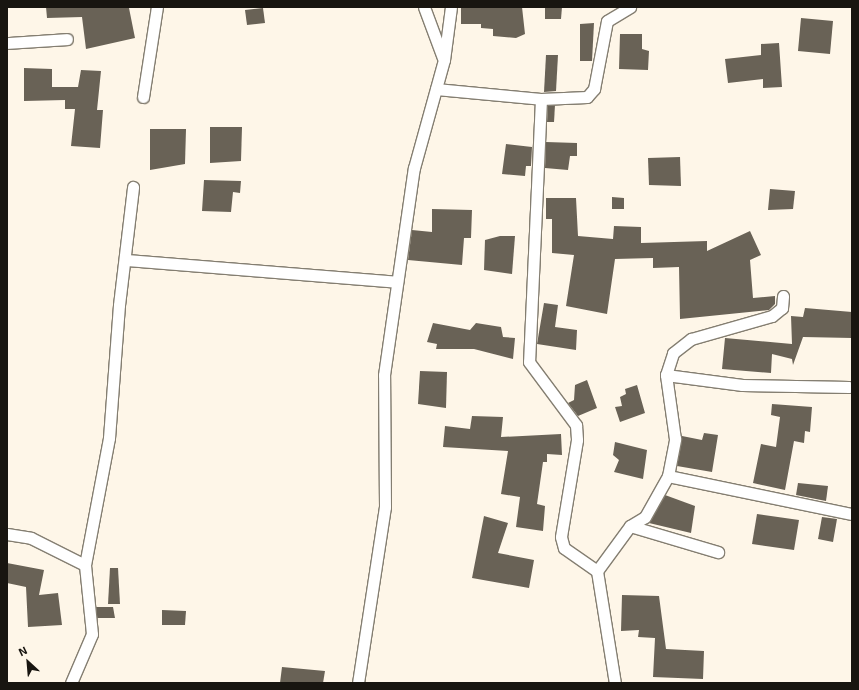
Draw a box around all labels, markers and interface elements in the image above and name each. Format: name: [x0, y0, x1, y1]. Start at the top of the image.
north arrow: [8, 642, 48, 682]
text: N: [16, 643, 29, 658]

